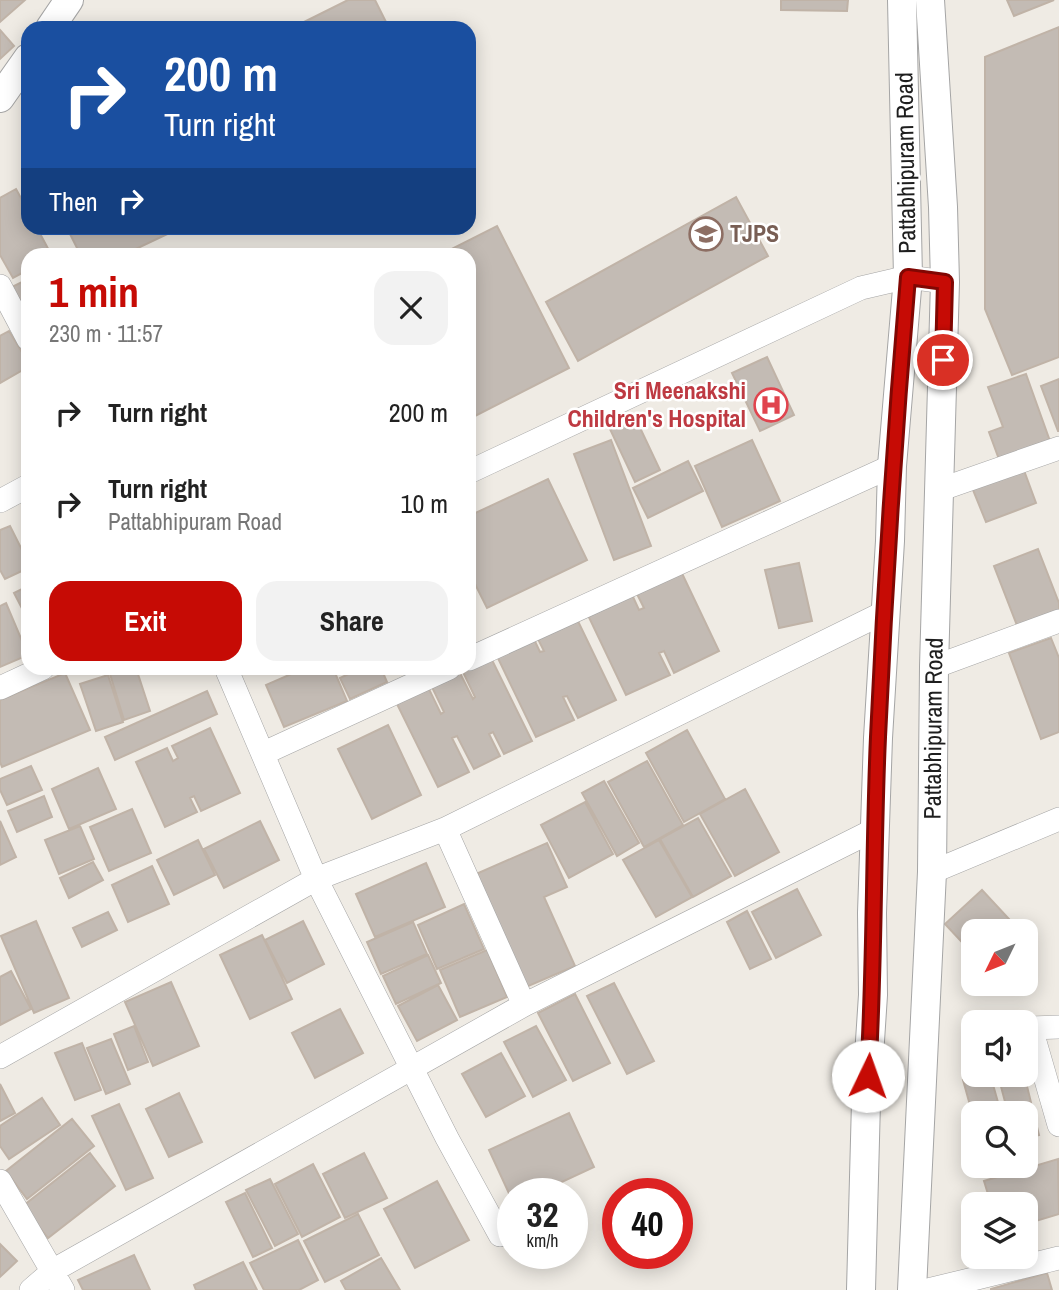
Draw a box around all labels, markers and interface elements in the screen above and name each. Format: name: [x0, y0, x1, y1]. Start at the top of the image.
text: 200 m: [164, 40, 278, 106]
icon: right: [49, 49, 140, 140]
street label: Pattabhipuram Road: [887, 72, 923, 254]
text: Turn right: [164, 103, 276, 146]
icon: right: [112, 182, 150, 220]
text: Then: [49, 184, 98, 219]
school or university icon: TJPS: [687, 215, 725, 253]
place label: TJPS: [730, 217, 779, 249]
text: 1 min: [49, 264, 139, 320]
button: close: [374, 271, 448, 345]
text: 230 m · 11:57: [49, 318, 163, 349]
pin: [913, 330, 973, 390]
icon: arrive: [924, 341, 962, 379]
place label: Sri Meenakshi Children's Hospital: [567, 374, 746, 434]
hospital icon: Sri Meenakshi Children's Hospital: [752, 386, 790, 424]
icon: right: [49, 394, 87, 432]
text: Turn right: [108, 395, 207, 430]
text: 200 m: [389, 395, 448, 430]
text: Turn right: [108, 471, 207, 506]
icon: right: [49, 485, 87, 523]
text: 10 m: [401, 486, 448, 521]
text: Pattabhipuram Road: [108, 506, 282, 537]
button: Exit: [49, 581, 242, 661]
button: Share: [256, 581, 448, 661]
street label: Pattabhipuram Road: [916, 637, 950, 820]
north arrow: [961, 919, 1038, 996]
map controls: [961, 919, 1038, 1269]
button: sound: [961, 1010, 1038, 1087]
position arrow: [831, 1039, 905, 1113]
button: search: [961, 1101, 1038, 1178]
speed limit sign: 40: [602, 1178, 693, 1269]
text: 32: [527, 1191, 558, 1238]
button: layers: [961, 1192, 1038, 1269]
text: km/h: [527, 1228, 559, 1253]

